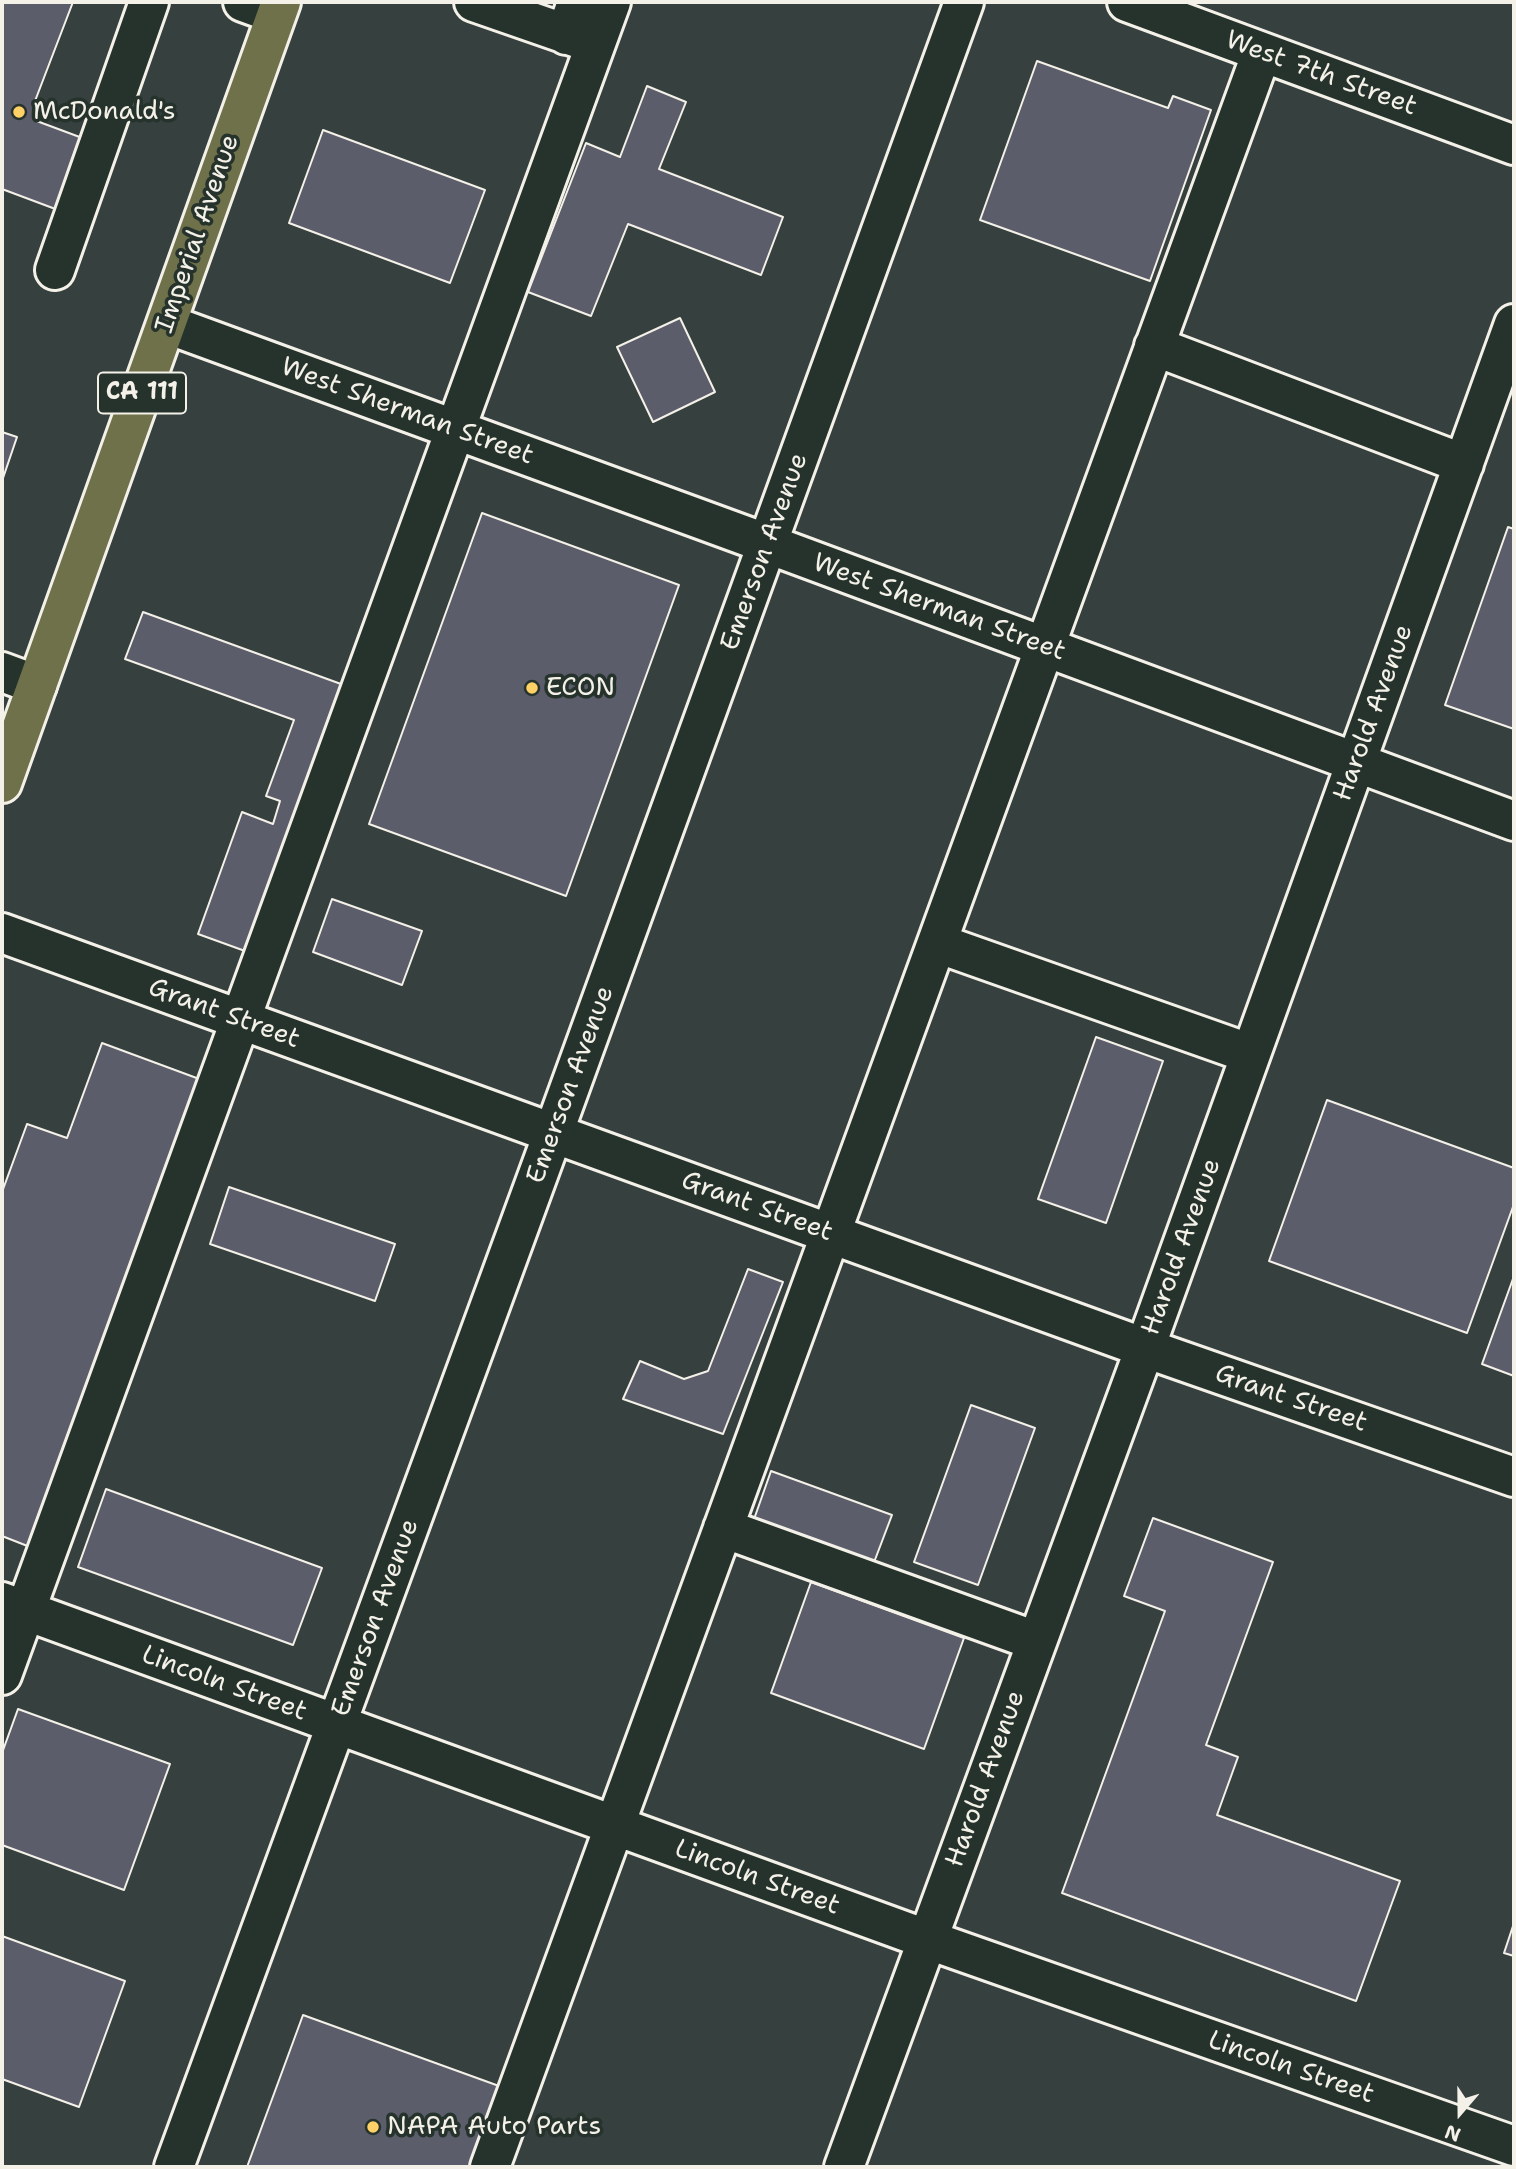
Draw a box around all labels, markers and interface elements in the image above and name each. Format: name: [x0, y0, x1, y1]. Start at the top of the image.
street label: West 7th Street: [1221, 25, 1421, 123]
place label: McDonald's: [33, 96, 176, 128]
marker: McDonald's: [11, 104, 27, 120]
street label: Imperial Avenue: [149, 131, 247, 337]
street label: West Sherman Street: [276, 352, 538, 472]
road number: CA 111: [98, 372, 186, 414]
street label: Emerson Avenue: [715, 449, 815, 655]
street label: West Sherman Street: [808, 548, 1070, 668]
street label: Harold Avenue: [1328, 620, 1420, 806]
place label: ECON: [546, 672, 615, 704]
marker: ECON: [524, 680, 540, 696]
street label: Grant Street: [144, 972, 304, 1056]
street label: Emerson Avenue: [521, 982, 621, 1188]
street label: Harold Avenue: [1136, 1154, 1228, 1340]
street label: Grant Street: [677, 1165, 837, 1249]
street label: Grant Street: [1211, 1358, 1371, 1440]
street label: Emerson Avenue: [326, 1515, 426, 1721]
street label: Lincoln Street: [137, 1640, 311, 1728]
street label: Harold Avenue: [940, 1686, 1032, 1872]
street label: Lincoln Street: [670, 1834, 844, 1922]
street label: Lincoln Street: [1204, 2025, 1378, 2111]
north arrow: [1425, 2078, 1495, 2148]
place label: NAPA Auto Parts: [387, 2111, 601, 2143]
marker: NAPA Auto Parts: [365, 2119, 381, 2135]
text: N: [1441, 2119, 1464, 2148]

